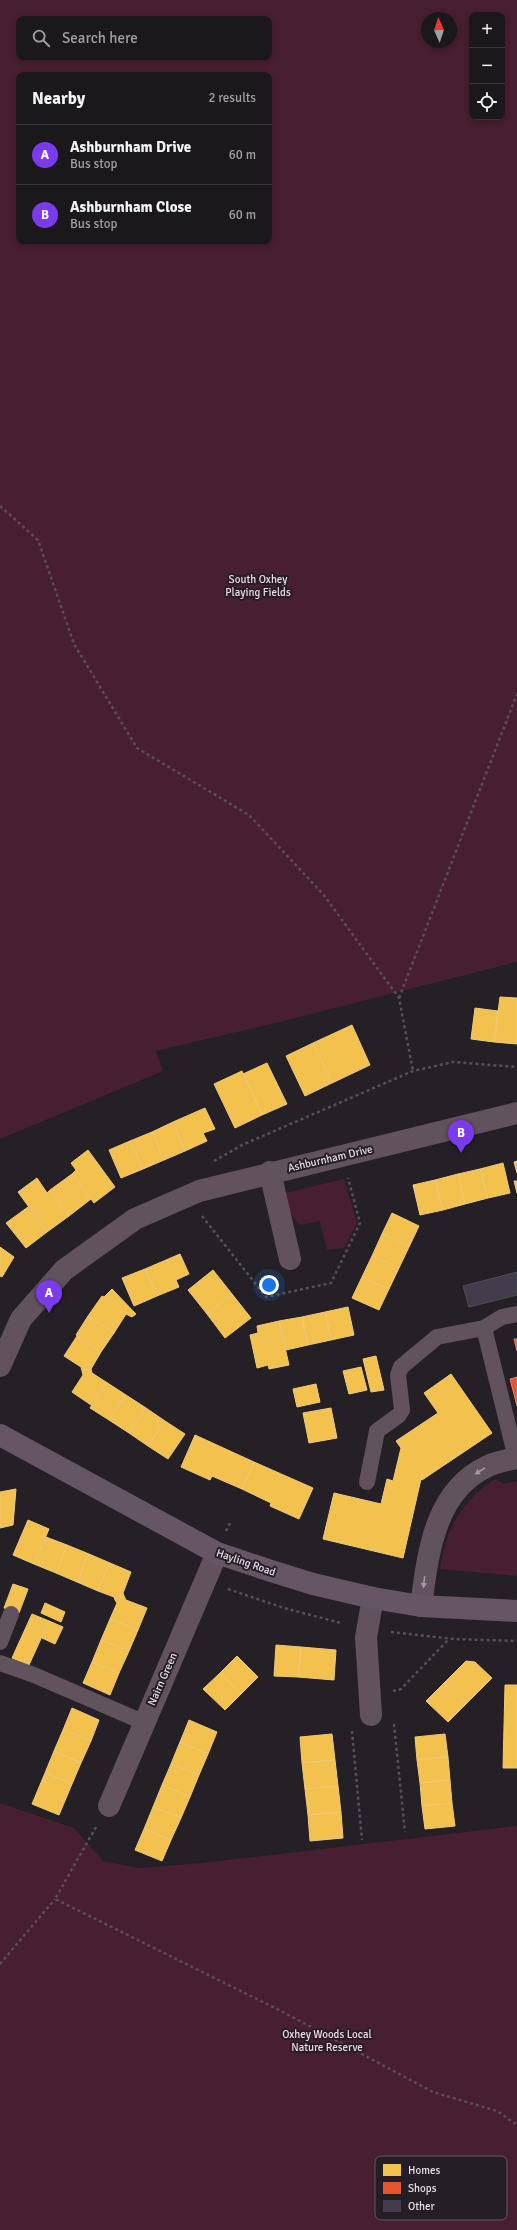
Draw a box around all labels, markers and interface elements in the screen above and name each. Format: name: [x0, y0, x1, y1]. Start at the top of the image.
north arrow: [421, 12, 457, 48]
map controls: [469, 12, 505, 120]
button: +: [469, 12, 505, 48]
search box: [16, 16, 272, 60]
icon: search: [30, 27, 52, 49]
text: Search here: [62, 29, 138, 47]
button: −: [469, 48, 505, 84]
button: locate: [469, 84, 505, 120]
text: Nearby: [32, 88, 85, 109]
text: 2 results: [208, 90, 256, 106]
text: Ashburnham Drive: [70, 138, 191, 156]
text: A: [41, 147, 49, 163]
text: 60 m: [229, 147, 256, 163]
text: Bus stop: [70, 156, 117, 172]
text: Ashburnham Close: [70, 198, 192, 216]
text: B: [41, 207, 49, 223]
text: 60 m: [229, 207, 256, 223]
text: Bus stop: [70, 216, 117, 232]
park label: South Oxhey Playing Fields: [225, 573, 291, 599]
pin: B: [448, 1120, 474, 1153]
street label: Ashburnham Drive: [286, 1142, 374, 1175]
your location: [259, 1275, 279, 1295]
pin: A: [36, 1280, 62, 1313]
one-way arrow: [474, 1467, 486, 1474]
street label: Hayling Road: [214, 1546, 277, 1579]
one-way arrow: [421, 1576, 427, 1588]
street label: Nairn Green: [145, 1651, 180, 1708]
park label: Oxhey Woods Local Nature Reserve: [282, 2028, 372, 2054]
legend: [375, 2156, 507, 2220]
text: Homes: [408, 2164, 440, 2177]
text: Shops: [408, 2182, 437, 2195]
text: Other: [408, 2200, 435, 2213]

